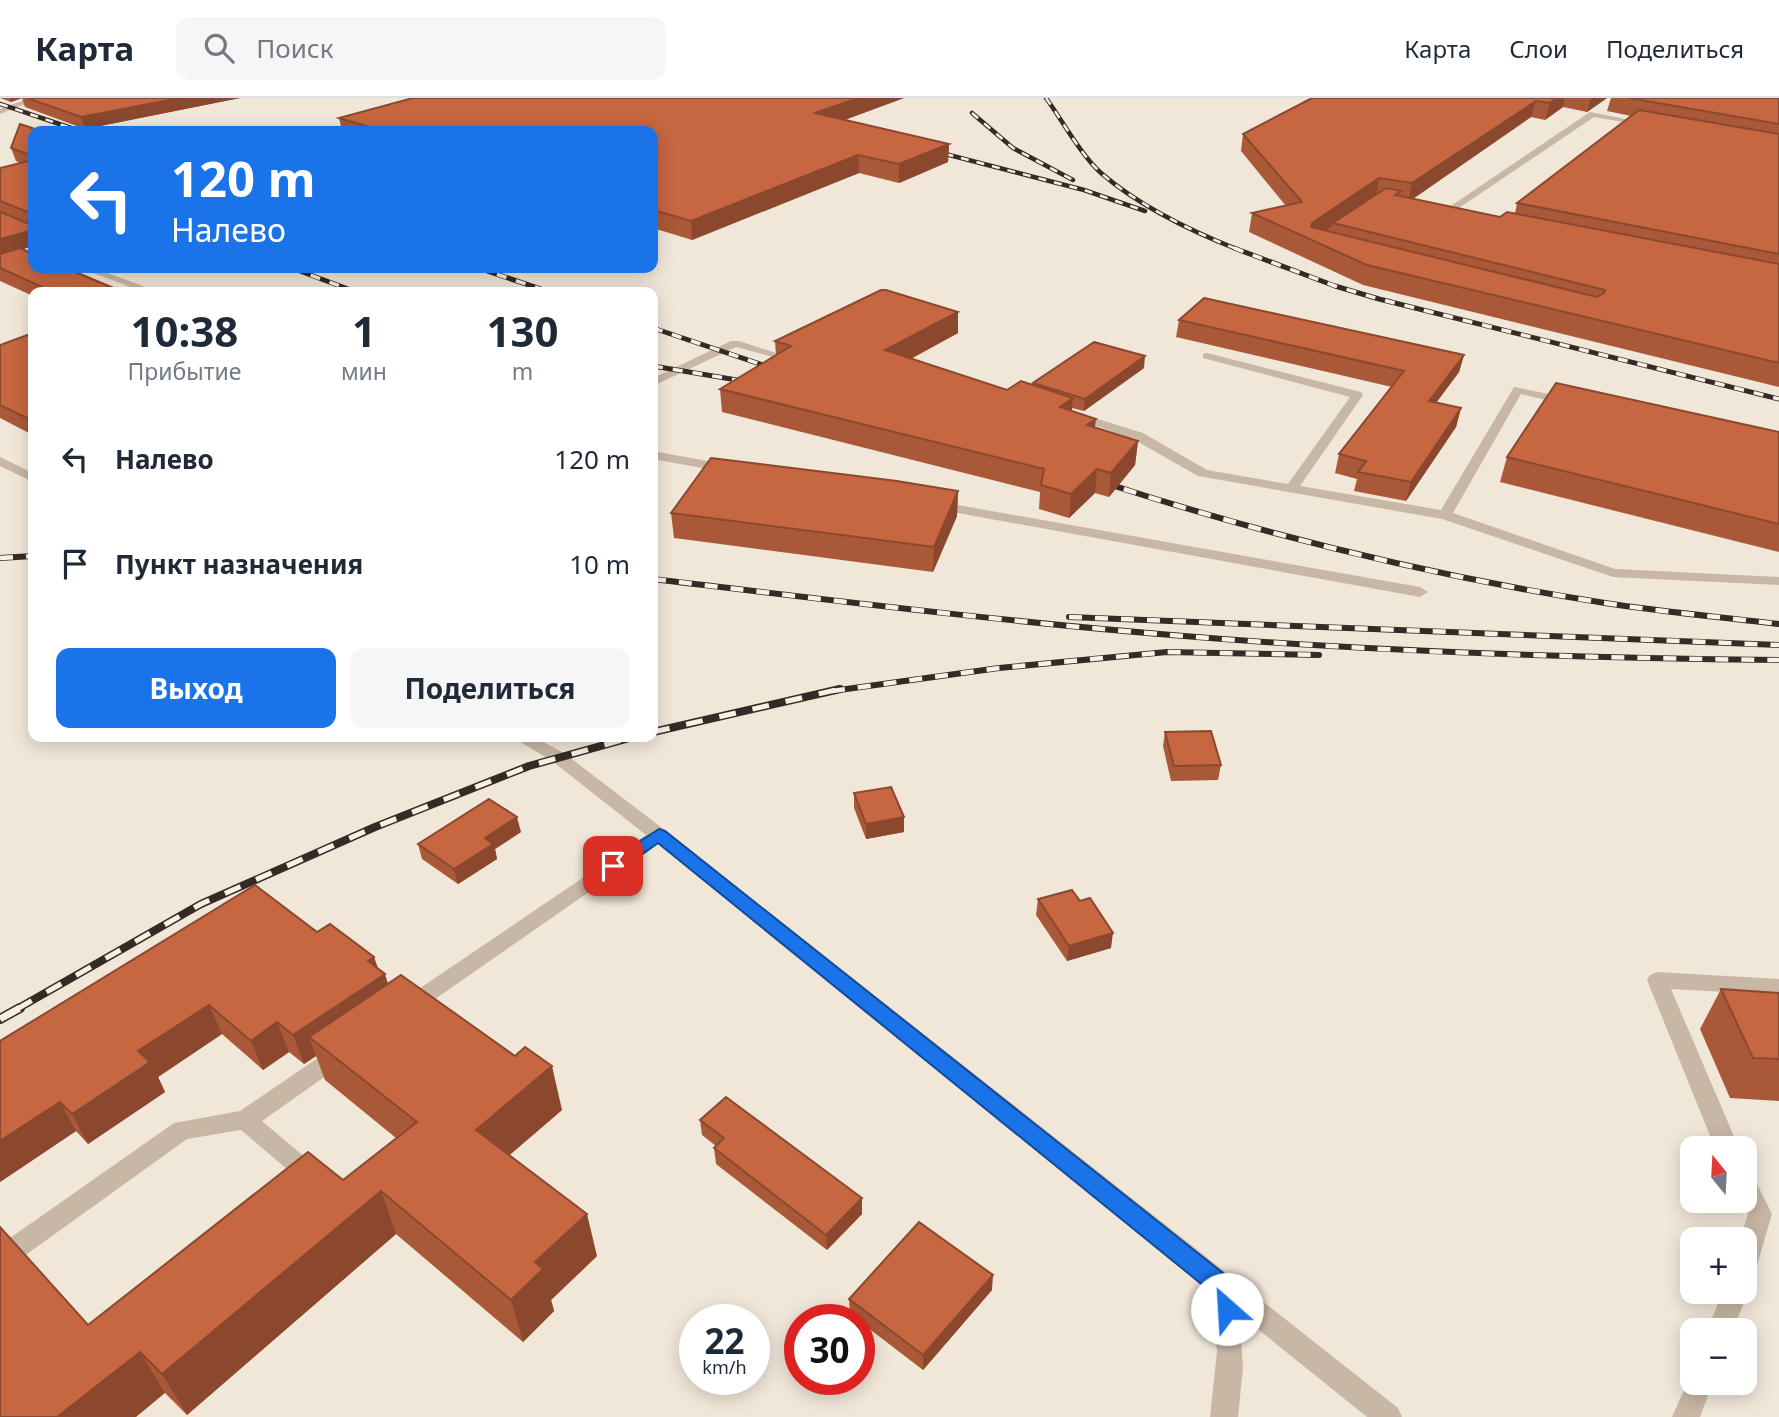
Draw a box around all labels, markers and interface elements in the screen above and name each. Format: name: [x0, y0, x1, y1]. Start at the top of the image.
search box: [176, 17, 666, 80]
text: Карта: [35, 26, 134, 71]
icon: search: [200, 29, 238, 67]
text: Поиск: [256, 30, 333, 66]
text: Карта: [1404, 32, 1471, 65]
text: Слои: [1509, 32, 1568, 65]
text: Поделиться: [1606, 32, 1744, 65]
text: 120 m: [171, 145, 316, 211]
icon: left: [56, 154, 147, 245]
text: Налево: [171, 208, 286, 251]
text: 10:38: [131, 302, 238, 359]
text: 1: [352, 302, 376, 359]
text: 130: [486, 302, 559, 359]
text: Прибытие: [127, 355, 241, 387]
text: мин: [341, 355, 387, 387]
text: m: [512, 355, 533, 387]
icon: left: [56, 440, 94, 478]
text: Налево: [115, 441, 214, 477]
text: 120 m: [554, 441, 630, 477]
icon: arrive: [56, 545, 94, 583]
text: Пункт назначения: [115, 546, 363, 582]
text: 10 m: [569, 546, 630, 582]
button: Выход: [56, 648, 336, 728]
button: Поделиться: [350, 648, 630, 728]
pin: [583, 836, 643, 896]
icon: arrive: [594, 847, 632, 885]
north arrow: [1680, 1136, 1757, 1213]
map controls: [1680, 1136, 1757, 1395]
button: +: [1680, 1227, 1757, 1304]
position arrow: [1190, 1272, 1264, 1346]
speed limit sign: 30: [784, 1304, 875, 1395]
text: 22: [704, 1317, 745, 1364]
button: −: [1680, 1318, 1757, 1395]
text: km/h: [702, 1355, 747, 1379]

